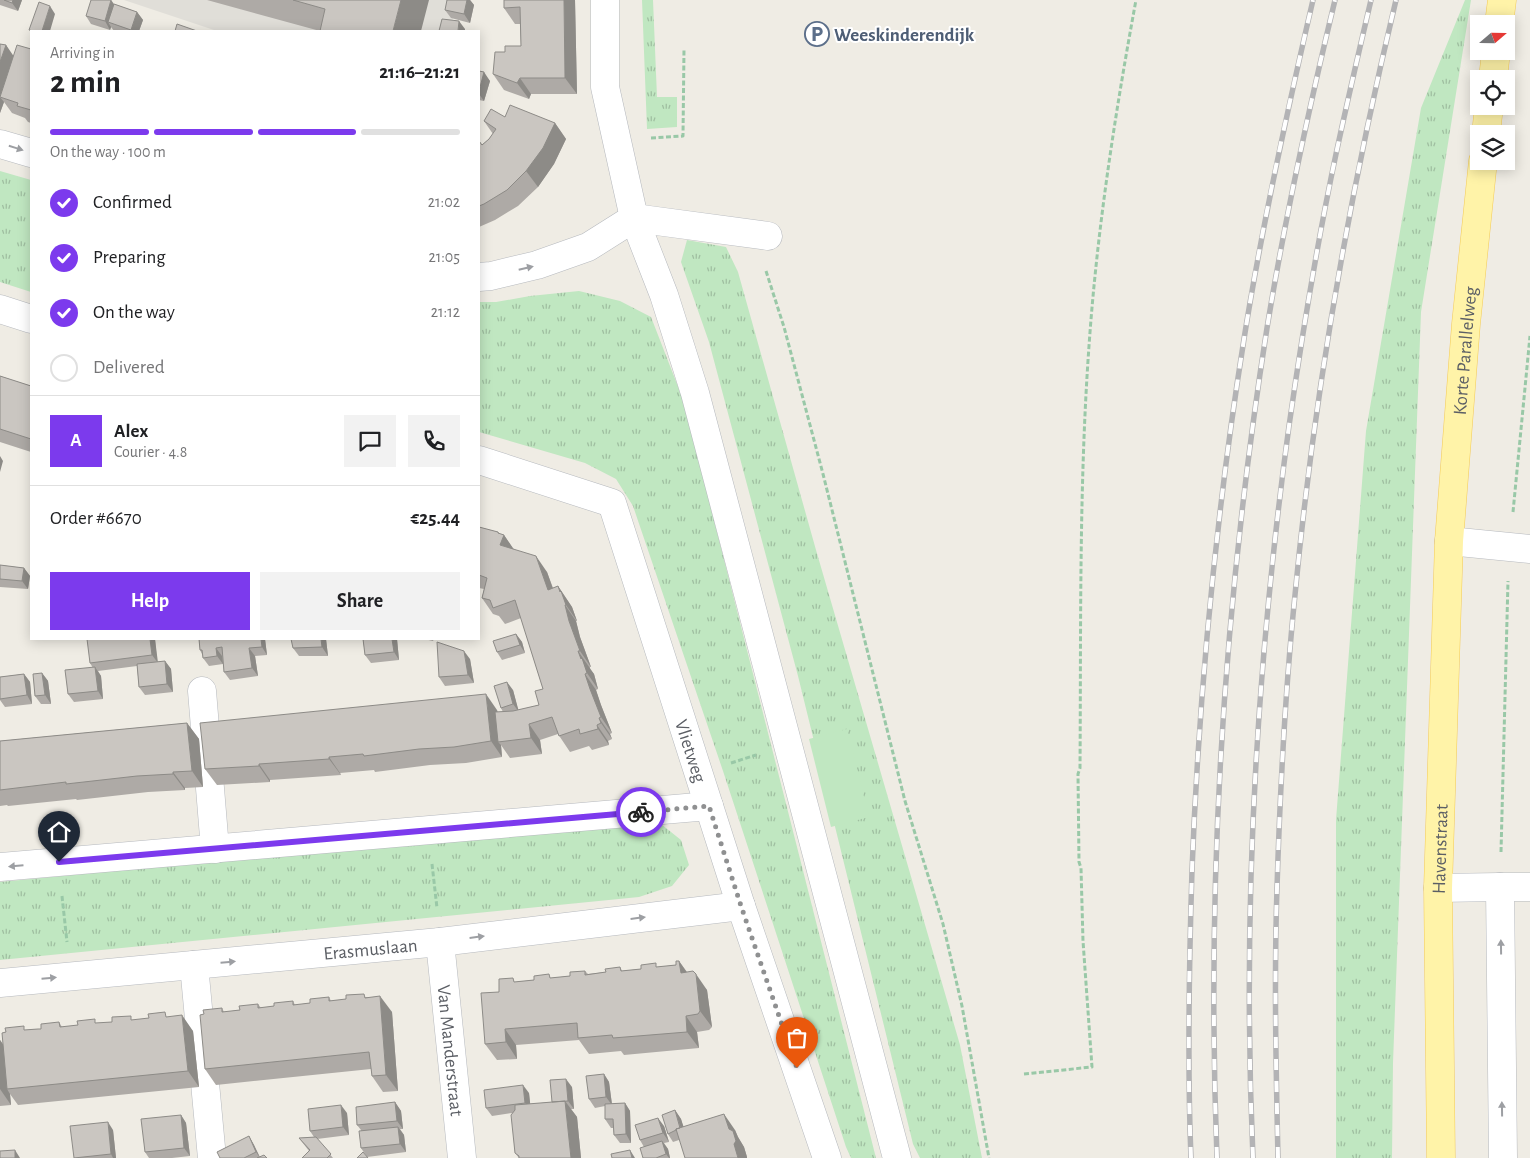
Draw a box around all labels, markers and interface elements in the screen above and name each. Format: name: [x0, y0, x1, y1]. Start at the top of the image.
north arrow: [1470, 15, 1515, 60]
map controls: [1470, 15, 1515, 170]
parking icon: Weeskinderendijk: [804, 21, 830, 47]
place label: Weeskinderendijk: [834, 26, 975, 45]
text: Arriving in: [50, 45, 115, 61]
text: 21:16–21:21: [379, 63, 460, 82]
text: 2 min: [50, 66, 121, 98]
button: locate: [1470, 70, 1515, 115]
button: layers: [1470, 125, 1515, 170]
text: On the way · 100 m: [50, 144, 166, 160]
one-way arrow: [8, 145, 23, 153]
icon: check: [50, 189, 78, 217]
text: Confirmed: [93, 193, 172, 212]
text: 21:02: [428, 194, 460, 210]
icon: check: [50, 244, 78, 272]
text: Preparing: [93, 248, 166, 267]
text: 21:05: [428, 249, 460, 265]
one-way arrow: [519, 264, 534, 272]
street label: Korte Parallelweg: [1451, 285, 1481, 416]
icon: check: [50, 299, 78, 327]
text: On the way: [93, 303, 175, 322]
text: 21:12: [431, 304, 460, 320]
text: Delivered: [93, 358, 165, 377]
button: chat: [344, 415, 396, 467]
button: phone: [408, 415, 460, 467]
text: Alex: [114, 422, 148, 441]
text: A: [70, 431, 82, 450]
text: Courier · 4.8: [114, 444, 187, 460]
text: Order #6670: [50, 509, 142, 528]
text: €25.44: [411, 509, 460, 528]
button: Help: [50, 572, 250, 630]
button: Share: [260, 572, 460, 630]
street label: Vlietweg: [671, 717, 709, 786]
courier: [616, 787, 666, 837]
icon: bike: [627, 798, 655, 826]
street label: Havenstraat: [1430, 804, 1452, 894]
pin: [38, 811, 80, 862]
icon: home: [45, 818, 73, 846]
one-way arrow: [7, 862, 23, 870]
one-way arrow: [630, 914, 646, 922]
one-way arrow: [469, 933, 485, 941]
street label: Erasmuslaan: [323, 936, 418, 964]
one-way arrow: [1496, 939, 1504, 955]
one-way arrow: [220, 957, 236, 965]
one-way arrow: [41, 974, 57, 982]
street label: Van Manderstraat: [433, 984, 466, 1117]
pin: [776, 1017, 818, 1068]
icon: bag: [783, 1024, 811, 1052]
one-way arrow: [1498, 1101, 1506, 1117]

